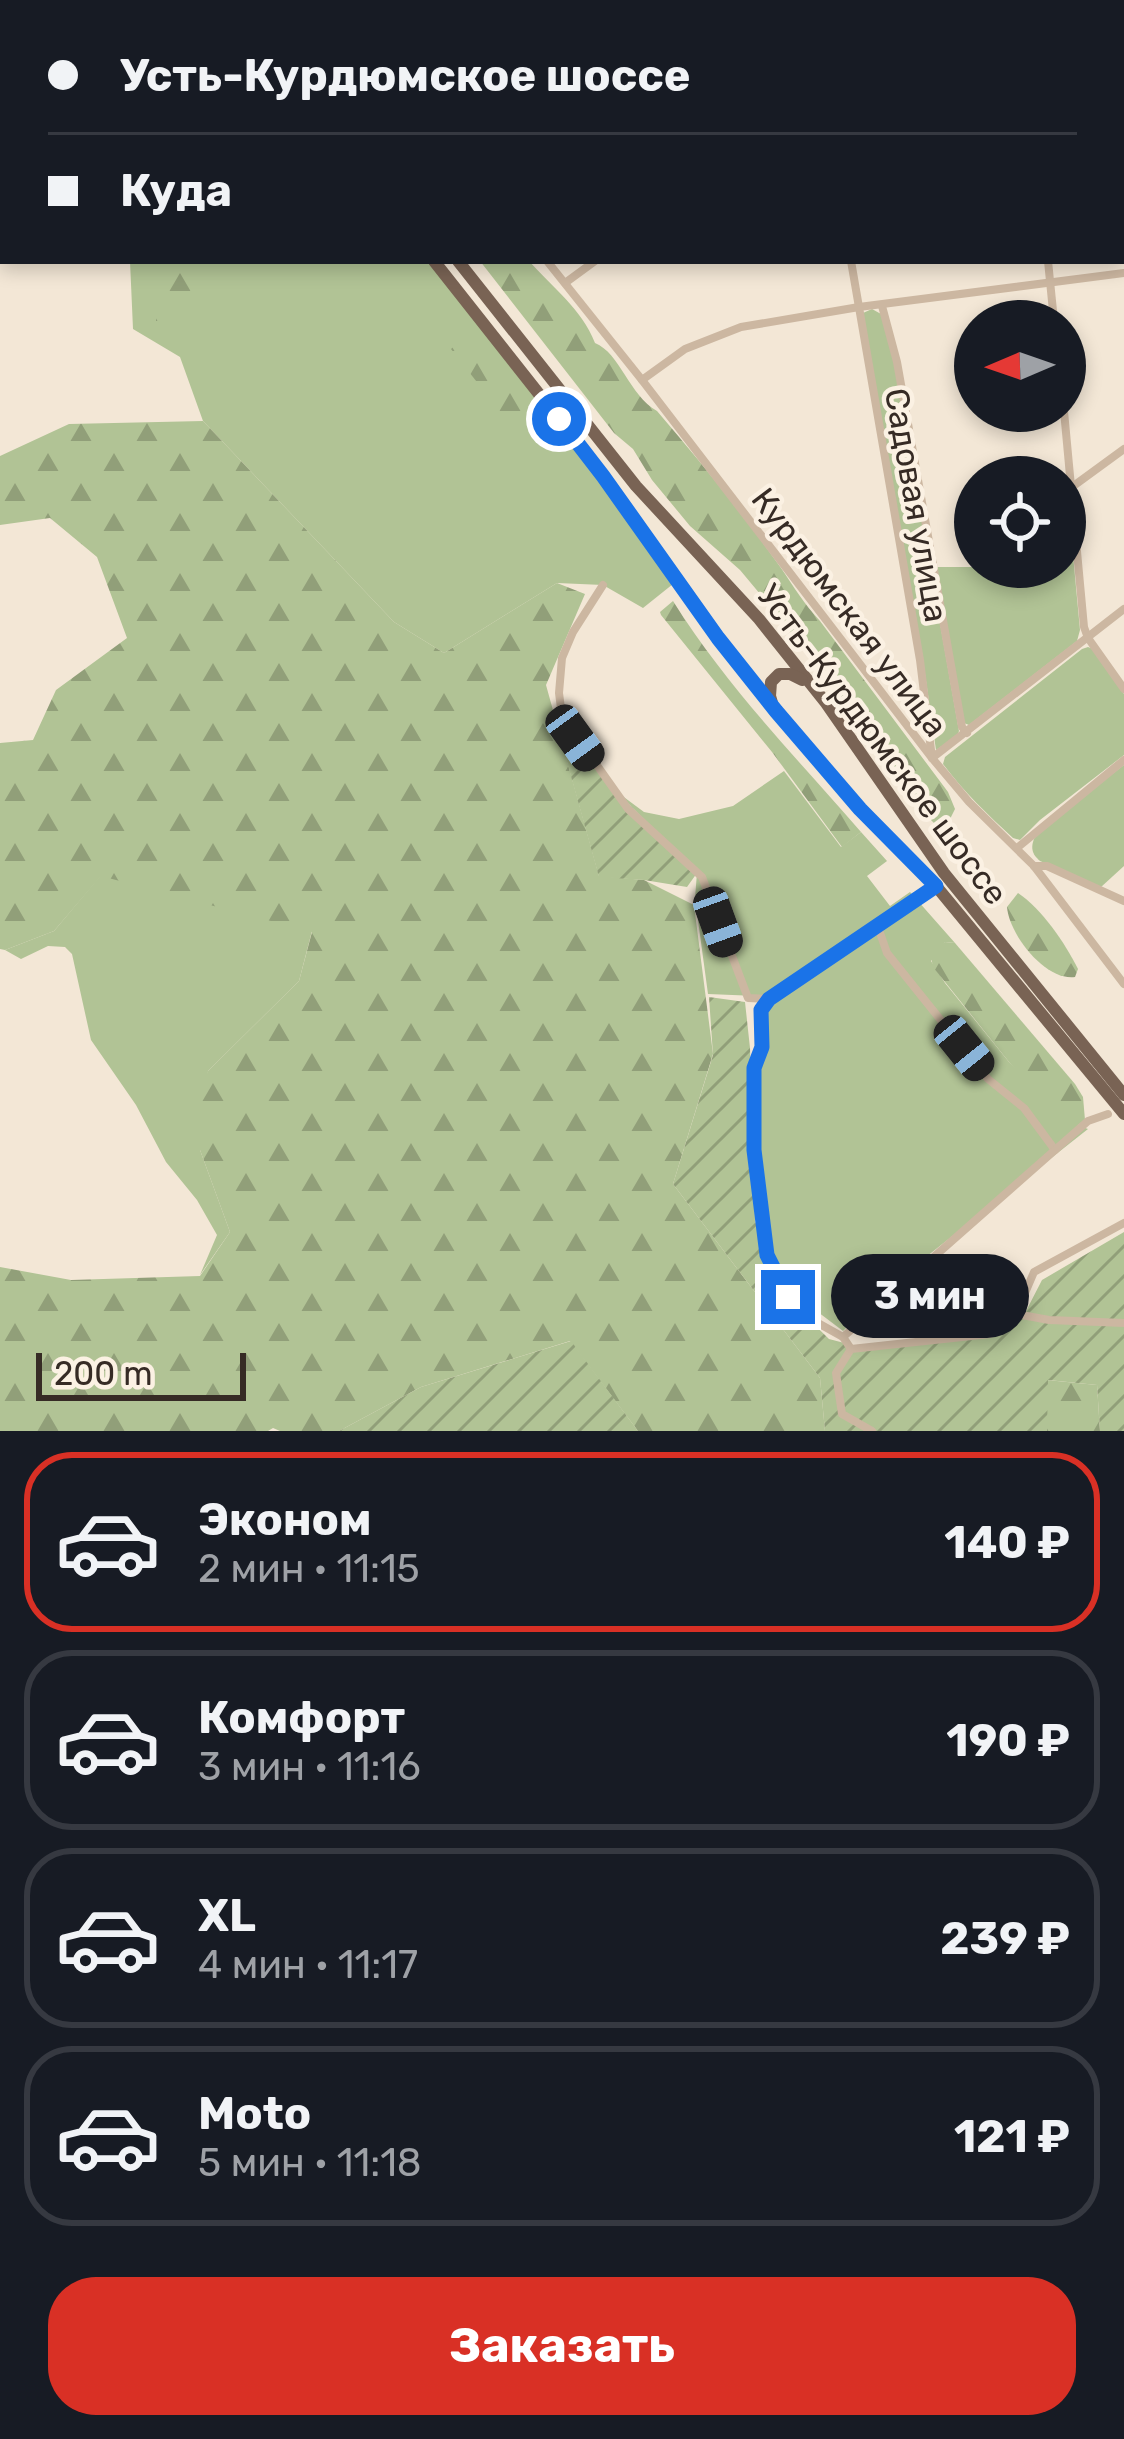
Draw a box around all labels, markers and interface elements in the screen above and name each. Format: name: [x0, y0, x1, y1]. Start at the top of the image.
text: Усть-Курдюмское шоссе: [120, 49, 691, 102]
text: Куда: [120, 164, 232, 217]
north arrow: [954, 300, 1086, 432]
map controls: [954, 300, 1086, 588]
street label: Садовая улица: [877, 385, 956, 625]
route start: [532, 392, 586, 446]
button: locate: [954, 456, 1086, 588]
street label: Курдюмская улица: [743, 480, 956, 744]
street label: Усть-Курдюмское шоссе: [749, 577, 1016, 912]
car: [539, 698, 611, 778]
car: [689, 882, 747, 962]
car: [927, 1009, 1001, 1087]
callout: 3 мин: [830, 1255, 1028, 1339]
route end: [761, 1270, 815, 1324]
text: 3 мин: [874, 1273, 986, 1319]
scale bar: [36, 1347, 246, 1400]
text: 200 m: [54, 1354, 153, 1393]
icon: car: [54, 1488, 162, 1596]
text: Эконом: [198, 1493, 372, 1546]
text: 140 ₽: [944, 1516, 1070, 1569]
text: 2 мин · 11:15: [198, 1546, 420, 1592]
icon: car: [54, 1686, 162, 1794]
text: Комфорт: [198, 1691, 405, 1744]
text: 190 ₽: [946, 1714, 1070, 1767]
text: 3 мин · 11:16: [198, 1744, 421, 1790]
icon: car: [54, 1884, 162, 1992]
text: XL: [198, 1889, 256, 1942]
text: 239 ₽: [940, 1912, 1070, 1965]
text: 4 мин · 11:17: [198, 1942, 418, 1988]
icon: car: [54, 2082, 162, 2190]
text: Moto: [198, 2087, 311, 2140]
text: 121 ₽: [954, 2110, 1070, 2163]
text: 5 мин · 11:18: [198, 2140, 422, 2186]
button: Заказать: [48, 2277, 1076, 2415]

